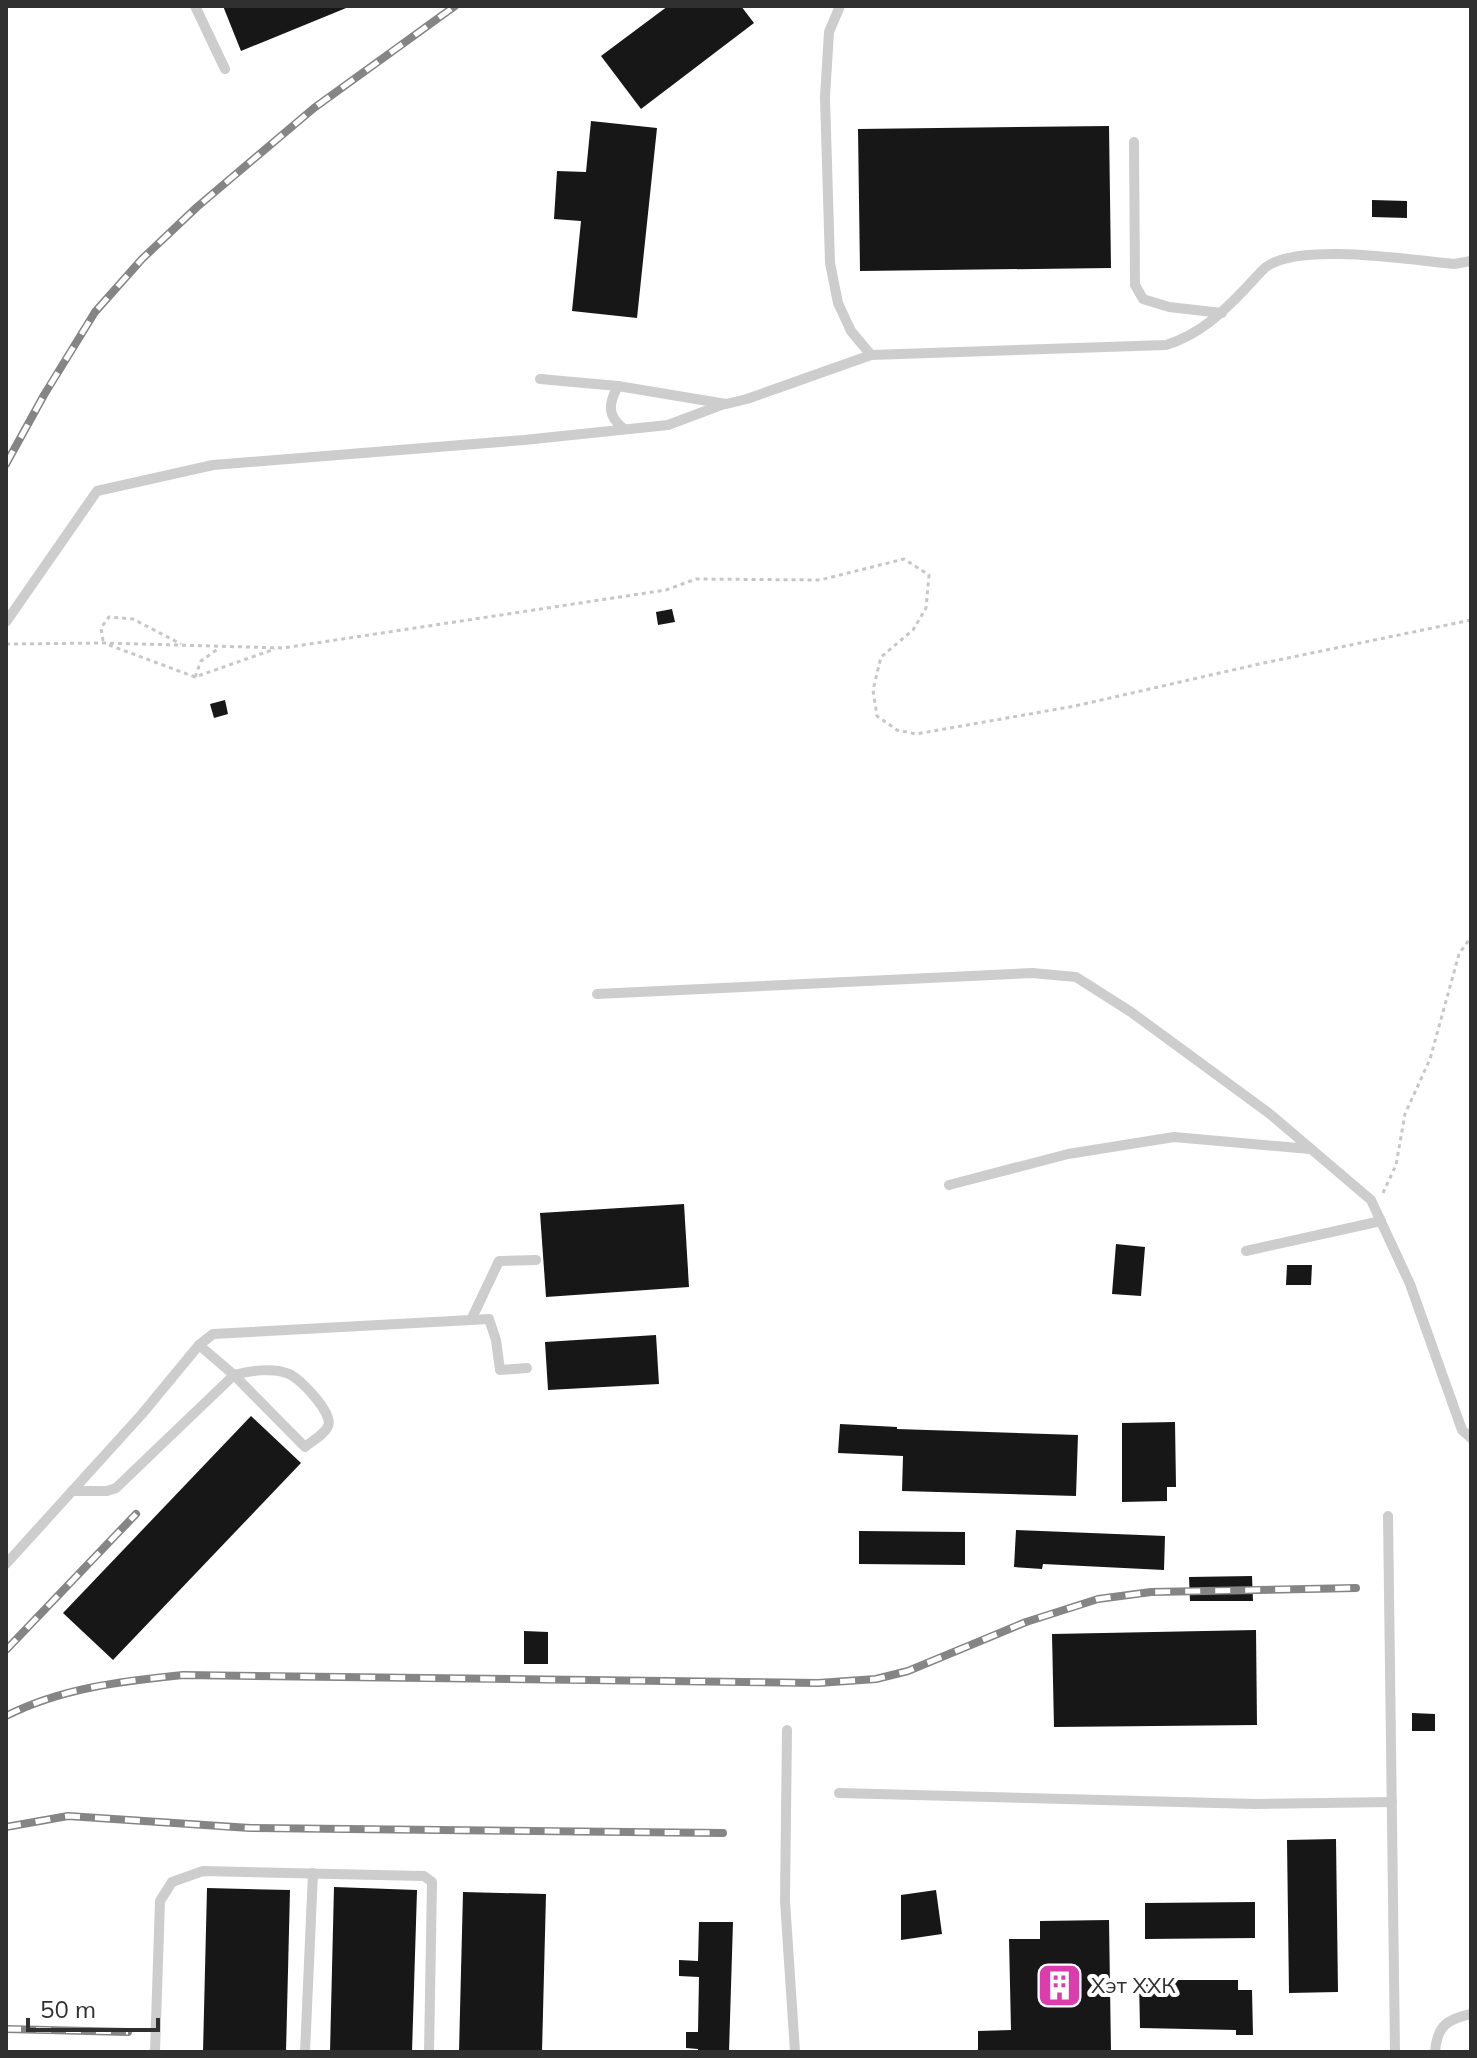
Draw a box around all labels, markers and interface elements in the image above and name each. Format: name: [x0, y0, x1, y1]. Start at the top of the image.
building icon: Хэт ХХК: [1036, 1961, 1084, 2009]
place label: Хэт ХХК: [1091, 1971, 1176, 1999]
scale bar: [28, 1982, 158, 2032]
text: 50 m: [40, 1994, 96, 2024]

